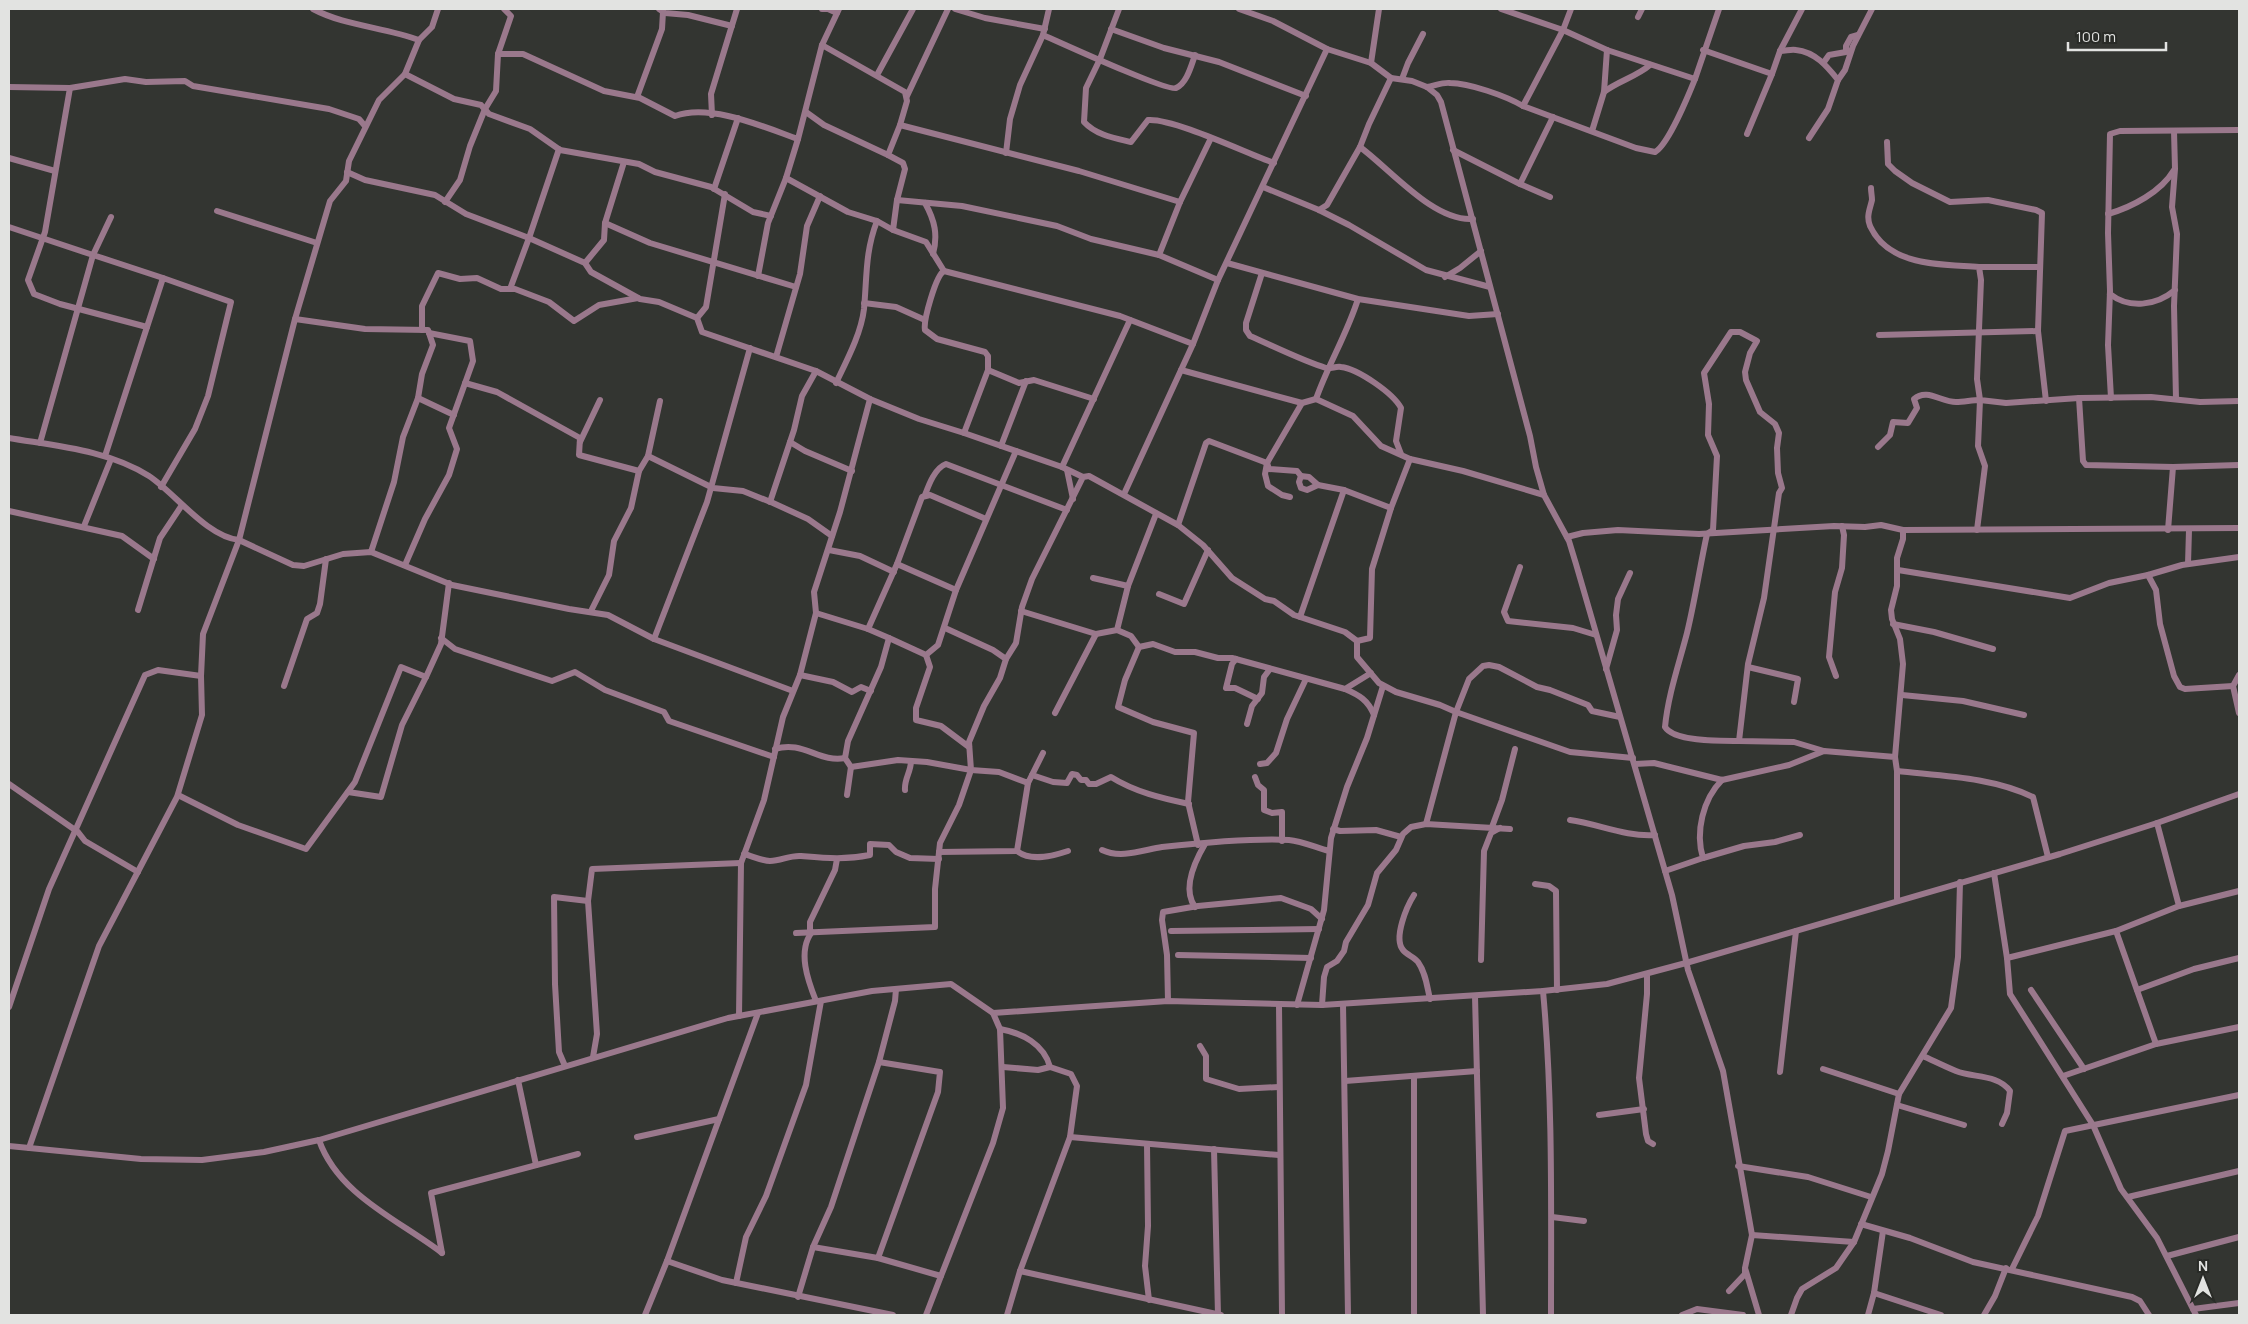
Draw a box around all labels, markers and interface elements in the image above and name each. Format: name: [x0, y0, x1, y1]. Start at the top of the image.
scale bar: [2068, 20, 2166, 52]
text: 100 m: [2076, 26, 2116, 47]
north arrow: [2178, 1254, 2228, 1304]
text: N: [2198, 1256, 2208, 1275]

